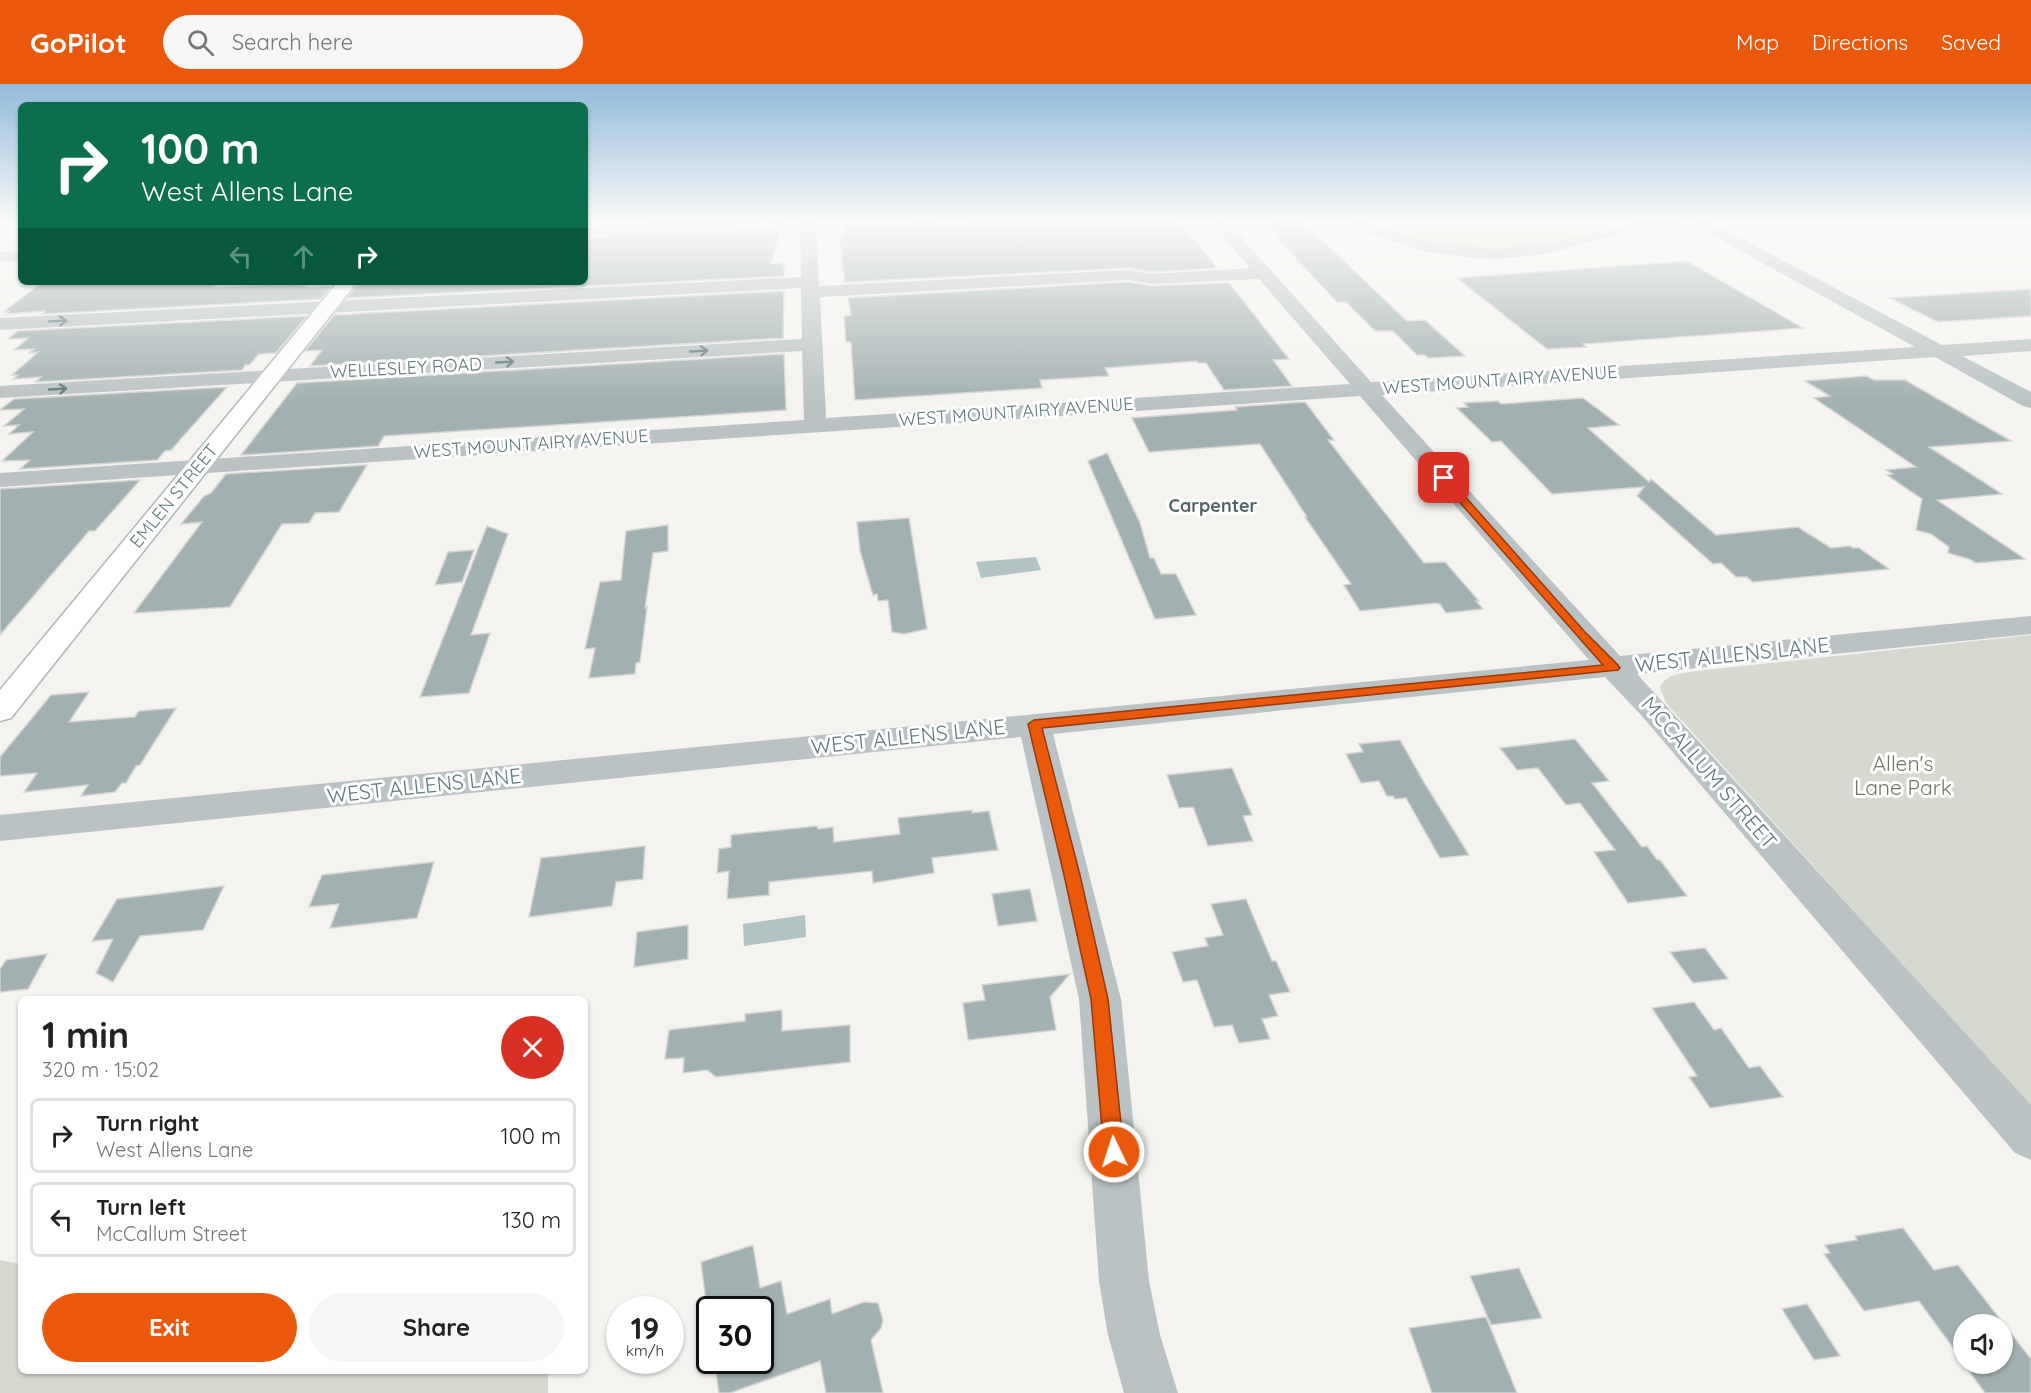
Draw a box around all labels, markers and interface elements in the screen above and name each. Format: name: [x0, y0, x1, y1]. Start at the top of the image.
search box: [163, 15, 583, 69]
text: GoPilot: [30, 25, 127, 60]
icon: search: [184, 26, 217, 59]
text: Search here: [232, 28, 353, 56]
text: Map: [1736, 29, 1779, 55]
text: Directions: [1812, 29, 1908, 55]
text: Saved: [1941, 29, 2001, 55]
text: 100 m: [141, 122, 259, 175]
icon: right: [42, 126, 120, 204]
text: West Allens Lane: [141, 174, 353, 208]
icon: left: [224, 240, 257, 273]
icon: ahead: [287, 240, 320, 273]
icon: right: [350, 240, 383, 273]
one-way arrow: [48, 316, 68, 327]
one-way arrow: [689, 345, 709, 356]
street label: WELLESLEY ROAD: [329, 352, 483, 383]
one-way arrow: [494, 357, 514, 368]
street label: WEST MOUNT AIRY AVENUE: [1382, 360, 1618, 399]
one-way arrow: [48, 383, 68, 394]
street label: WEST MOUNT AIRY AVENUE: [898, 392, 1134, 431]
street label: WEST MOUNT AIRY AVENUE: [413, 424, 649, 463]
street label: EMLEN STREET: [125, 439, 223, 552]
pin: [1418, 452, 1469, 503]
icon: arrive: [1427, 461, 1460, 494]
district label: Carpenter: [1169, 494, 1258, 517]
street label: WEST ALLENS LANE: [1634, 631, 1830, 677]
street label: MCCALLUM STREET: [1636, 691, 1783, 854]
street label: WEST ALLENS LANE: [810, 713, 1006, 759]
park label: Allen's Lane Park: [1854, 750, 1952, 800]
street label: WEST ALLENS LANE: [326, 762, 522, 808]
text: 1 min: [42, 1012, 129, 1057]
button: close: [501, 1016, 564, 1079]
text: 320 m · 15:02: [42, 1057, 159, 1082]
text: Turn right: [96, 1109, 200, 1137]
icon: right: [45, 1119, 78, 1152]
position arrow: [1082, 1120, 1146, 1184]
text: 100 m: [501, 1122, 561, 1150]
text: West Allens Lane: [96, 1137, 253, 1162]
text: Turn left: [96, 1193, 186, 1221]
icon: left: [45, 1203, 78, 1236]
text: 130 m: [502, 1206, 561, 1234]
text: McCallum Street: [96, 1221, 247, 1246]
button: Exit: [42, 1293, 297, 1362]
button: Share: [309, 1293, 564, 1362]
speed limit sign: 30: [696, 1296, 774, 1374]
text: 19: [631, 1309, 659, 1347]
map controls: [1953, 1314, 2013, 1374]
button: sound: [1953, 1314, 2013, 1374]
text: km/h: [626, 1341, 664, 1360]

